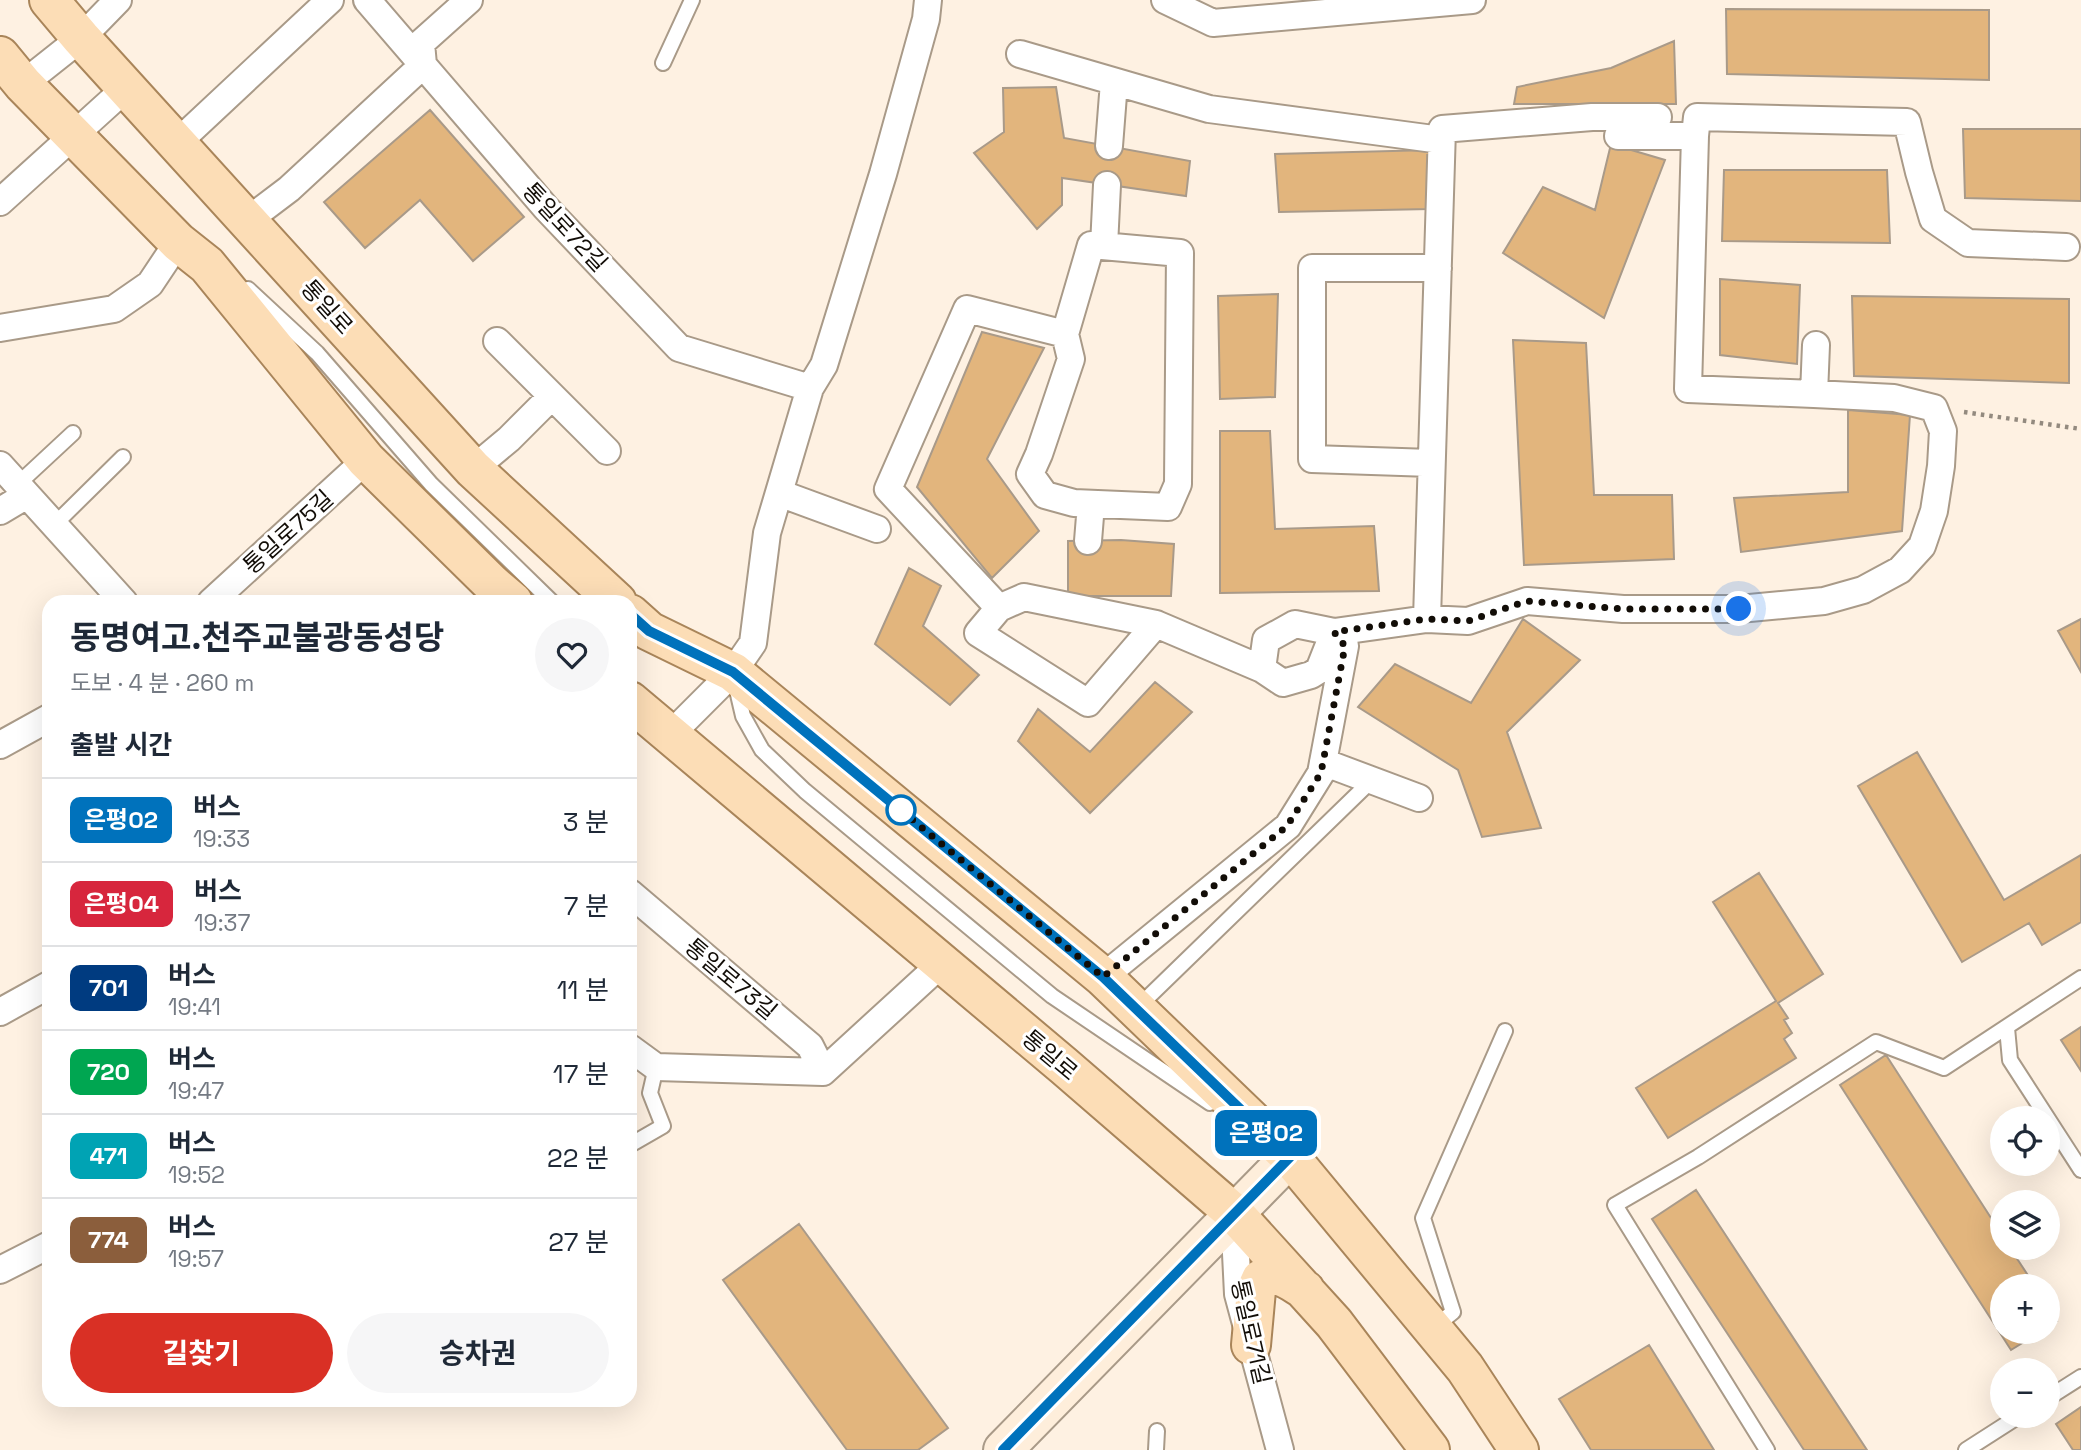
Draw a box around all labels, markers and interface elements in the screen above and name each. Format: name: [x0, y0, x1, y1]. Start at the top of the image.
street label: 통일로72길: [516, 176, 614, 278]
street label: 통일로: [295, 273, 359, 341]
street label: 통일로75길: [237, 484, 339, 580]
your location: [1721, 591, 1756, 626]
text: 동명여고.천주교불광동성당: [70, 617, 444, 659]
button: heart: [535, 618, 609, 692]
text: 도보 · 4 분 · 260 m: [70, 668, 254, 698]
text: 출발 시간: [70, 728, 172, 762]
text: 버스: [193, 790, 241, 824]
unlabelled marker: [886, 795, 916, 825]
text: 은평02: [84, 804, 158, 835]
text: 3 분: [563, 805, 609, 839]
text: 19:33: [193, 824, 250, 854]
text: 버스: [194, 874, 242, 908]
text: 은평04: [84, 888, 159, 919]
text: 7 분: [564, 889, 609, 923]
text: 19:37: [194, 908, 250, 938]
street label: 통일로73길: [679, 932, 783, 1026]
text: 버스: [168, 958, 216, 992]
text: 701: [89, 972, 128, 1003]
text: 11 분: [557, 973, 609, 1007]
text: 19:41: [168, 992, 221, 1022]
street label: 통일로: [1016, 1023, 1084, 1087]
text: 버스: [168, 1042, 216, 1076]
text: 720: [87, 1056, 130, 1087]
text: 17 분: [553, 1057, 609, 1091]
text: 19:47: [168, 1076, 224, 1106]
map controls: [1990, 1106, 2060, 1428]
button: locate: [1990, 1106, 2060, 1176]
line badge: 은평02: [1217, 1110, 1315, 1156]
text: 은평02: [1229, 1117, 1303, 1148]
text: 버스: [168, 1126, 216, 1160]
text: 471: [89, 1140, 128, 1171]
text: 22 분: [547, 1141, 609, 1175]
text: 19:52: [168, 1160, 225, 1190]
button: layers: [1990, 1190, 2060, 1260]
text: 버스: [168, 1210, 216, 1244]
text: 774: [88, 1224, 129, 1255]
text: 27 분: [548, 1225, 609, 1259]
text: 19:57: [168, 1244, 224, 1274]
button: +: [1990, 1274, 2060, 1344]
street label: 통일로71길: [1224, 1276, 1278, 1388]
button: 길찾기: [70, 1313, 333, 1393]
button: 승차권: [347, 1313, 609, 1393]
button: −: [1990, 1358, 2060, 1428]

